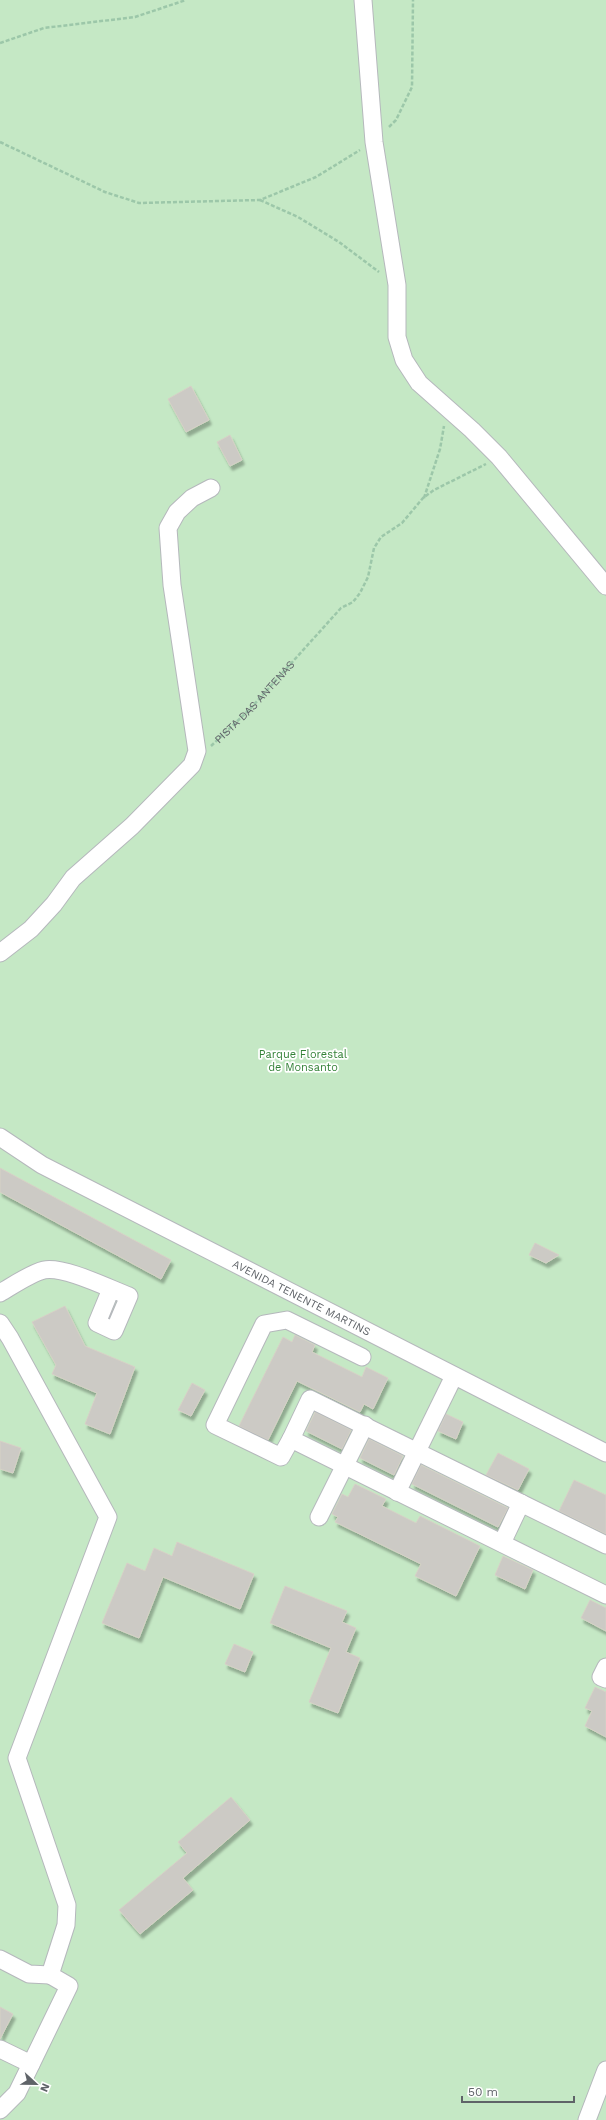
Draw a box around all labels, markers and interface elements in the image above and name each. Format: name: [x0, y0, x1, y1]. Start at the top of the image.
street label: PISTA DAS ANTENAS: [212, 658, 297, 746]
park label: Parque Florestal de Monsanto: [259, 1048, 348, 1074]
street label: AVENIDA TENENTE MARTINS: [230, 1257, 373, 1339]
north arrow: [16, 2064, 56, 2104]
scale bar: [462, 2078, 574, 2104]
text: N: [37, 2081, 52, 2094]
text: 50 m: [468, 2085, 498, 2099]

